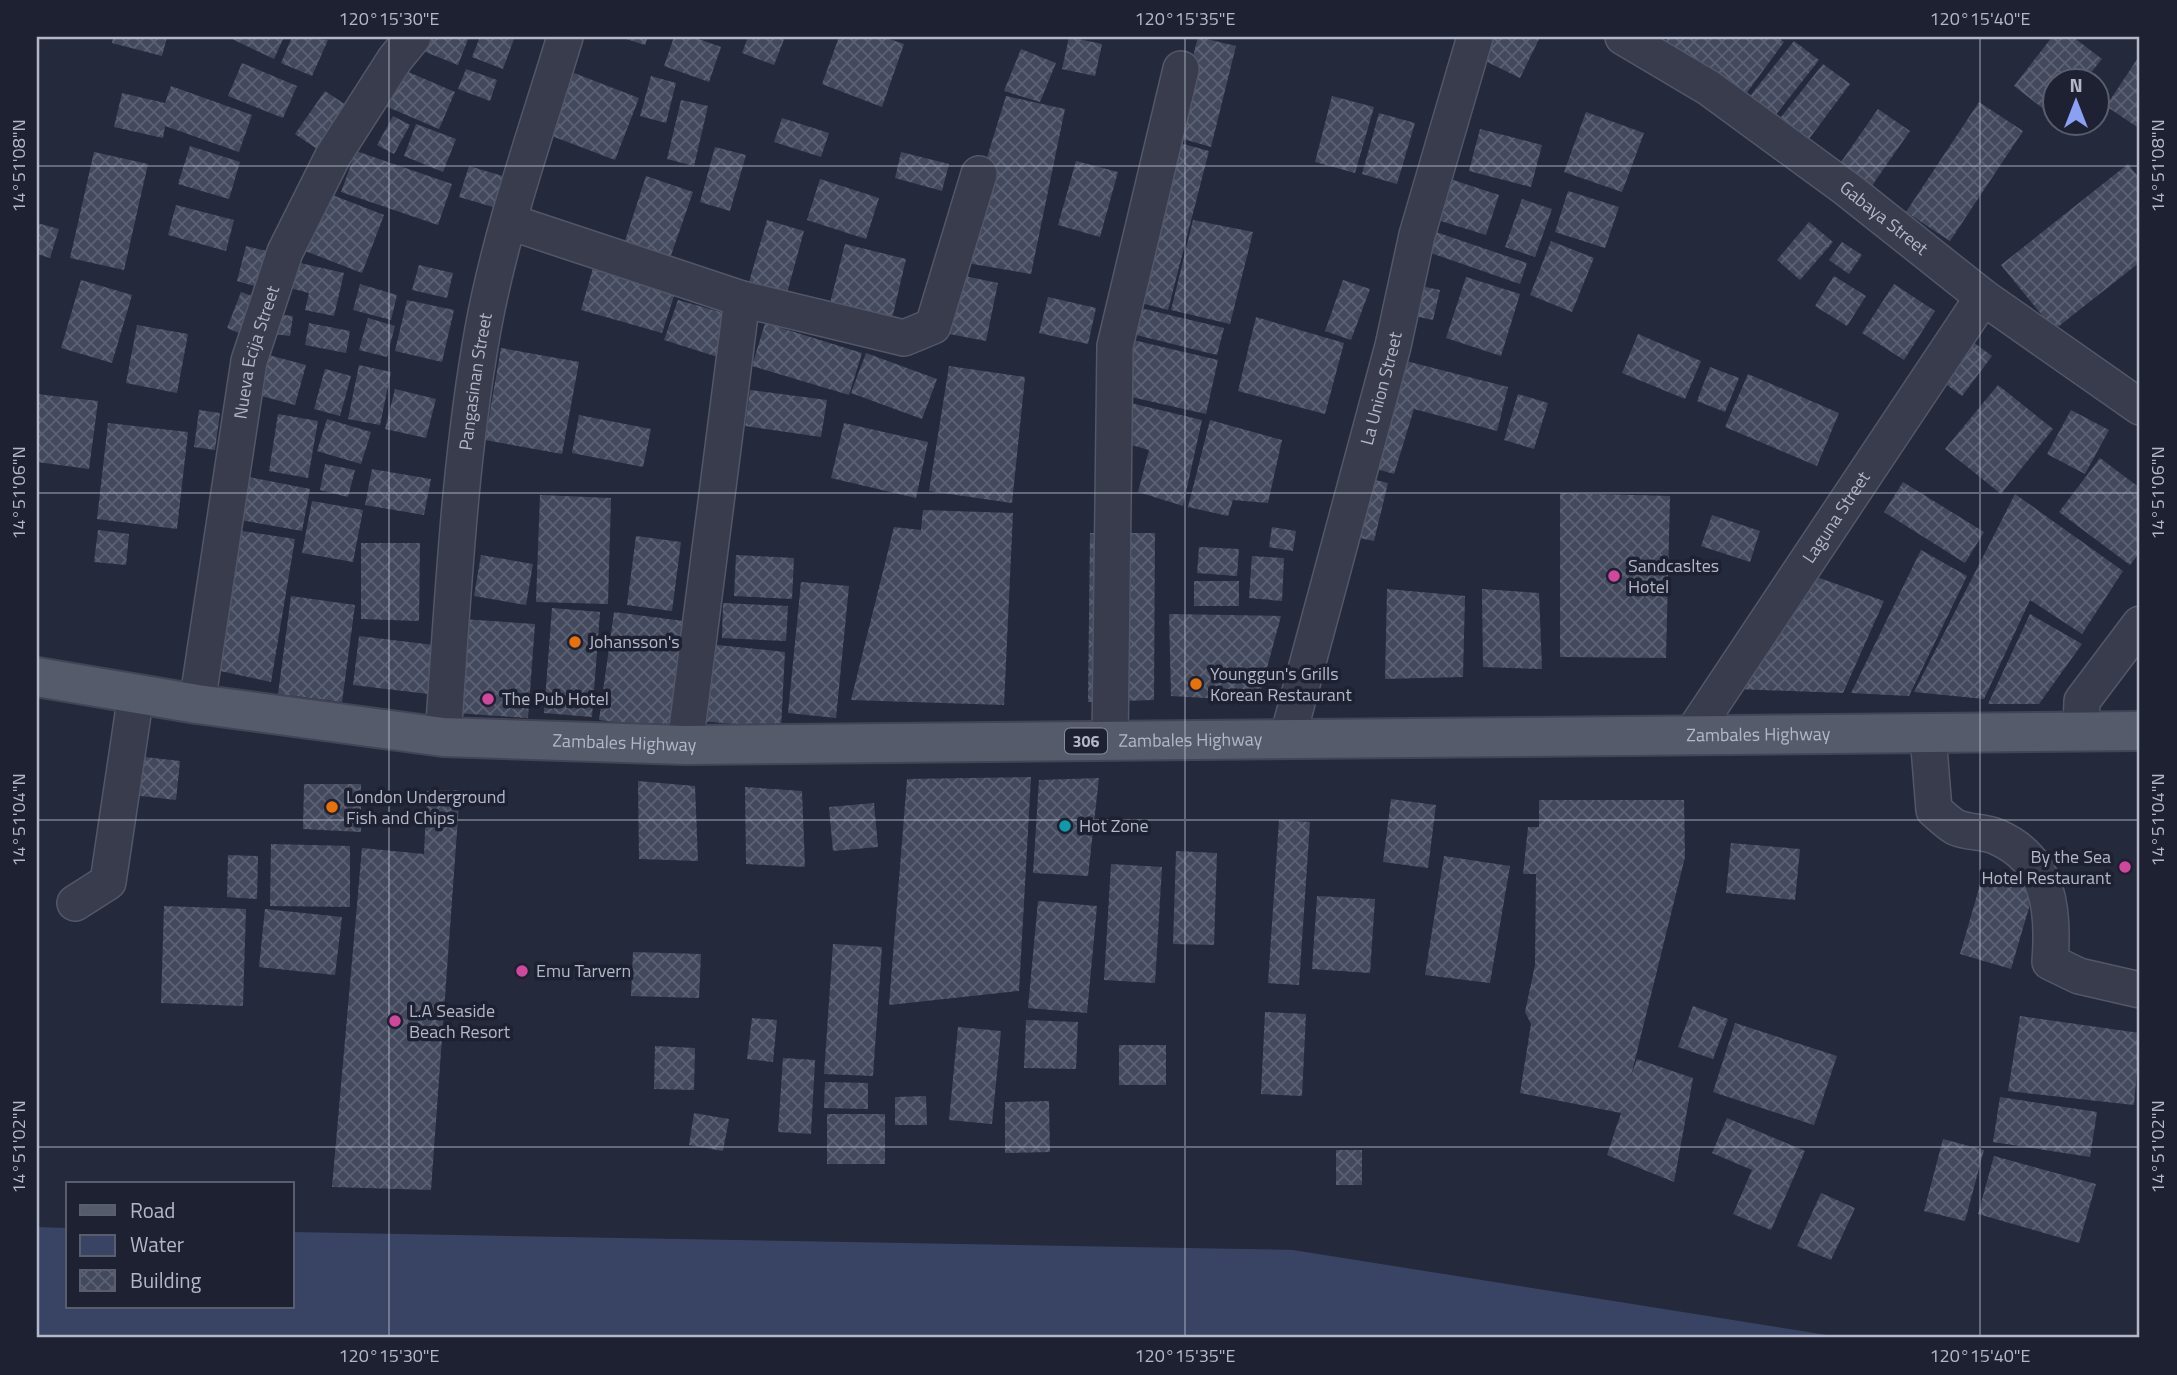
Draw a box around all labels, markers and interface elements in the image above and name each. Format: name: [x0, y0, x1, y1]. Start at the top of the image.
text: 120°15'30"E: [338, 5, 440, 32]
text: 120°15'35"E: [1134, 5, 1236, 32]
text: 120°15'40"E: [1929, 5, 2031, 32]
north arrow: [2040, 66, 2110, 136]
text: N: [2069, 70, 2083, 99]
text: 14°51'08"N: [5, 119, 32, 213]
text: 14°51'08"N: [2144, 119, 2171, 213]
street label: Gabaya Street: [1834, 174, 1935, 262]
street label: Nueva Ecija Street: [226, 281, 286, 421]
street label: Pangasinan Street: [452, 310, 499, 452]
street label: La Union Street: [1353, 328, 1409, 448]
text: 14°51'06"N: [5, 446, 32, 540]
text: 14°51'06"N: [2144, 446, 2171, 540]
street label: Laguna Street: [1795, 465, 1877, 568]
place label: Sandcasltes Hotel: [1628, 552, 1719, 600]
marker: Sandcasltes Hotel: [1606, 568, 1622, 584]
place label: Johansson's: [589, 628, 680, 655]
marker: Johansson's: [567, 634, 583, 650]
place label: Younggun's Grills Korean Restaurant: [1210, 660, 1352, 708]
marker: Younggun's Grills Korean Restaurant: [1188, 676, 1204, 692]
place label: The Pub Hotel: [502, 685, 609, 712]
marker: The Pub Hotel: [480, 691, 496, 707]
street label: Zambales Highway: [1686, 720, 1831, 748]
street label: Zambales Highway: [1118, 725, 1263, 754]
street label: Zambales Highway: [552, 727, 697, 758]
road number: 306: [1065, 728, 1107, 754]
text: 14°51'04"N: [5, 773, 32, 867]
text: 14°51'04"N: [2144, 773, 2171, 867]
place label: London Underground Fish and Chips: [346, 783, 506, 831]
marker: London Underground Fish and Chips: [324, 799, 340, 815]
place label: Hot Zone: [1079, 812, 1149, 839]
marker: Hot Zone: [1057, 818, 1073, 834]
place label: By the Sea Hotel Restaurant: [1982, 843, 2112, 891]
marker: By the Sea Hotel Restaurant: [2117, 859, 2133, 875]
place label: Emu Tarvern: [536, 957, 631, 984]
marker: Emu Tarvern: [514, 963, 530, 979]
place label: L.A Seaside Beach Resort: [409, 997, 511, 1045]
marker: L.A Seaside Beach Resort: [387, 1013, 403, 1029]
text: 14°51'02"N: [5, 1100, 32, 1194]
text: 14°51'02"N: [2144, 1100, 2171, 1194]
legend: [66, 1182, 294, 1308]
text: Road: [130, 1194, 175, 1226]
text: Water: [130, 1228, 184, 1260]
text: Building: [130, 1264, 202, 1296]
text: 120°15'30"E: [338, 1342, 440, 1369]
text: 120°15'35"E: [1134, 1342, 1236, 1369]
text: 120°15'40"E: [1929, 1342, 2031, 1369]

